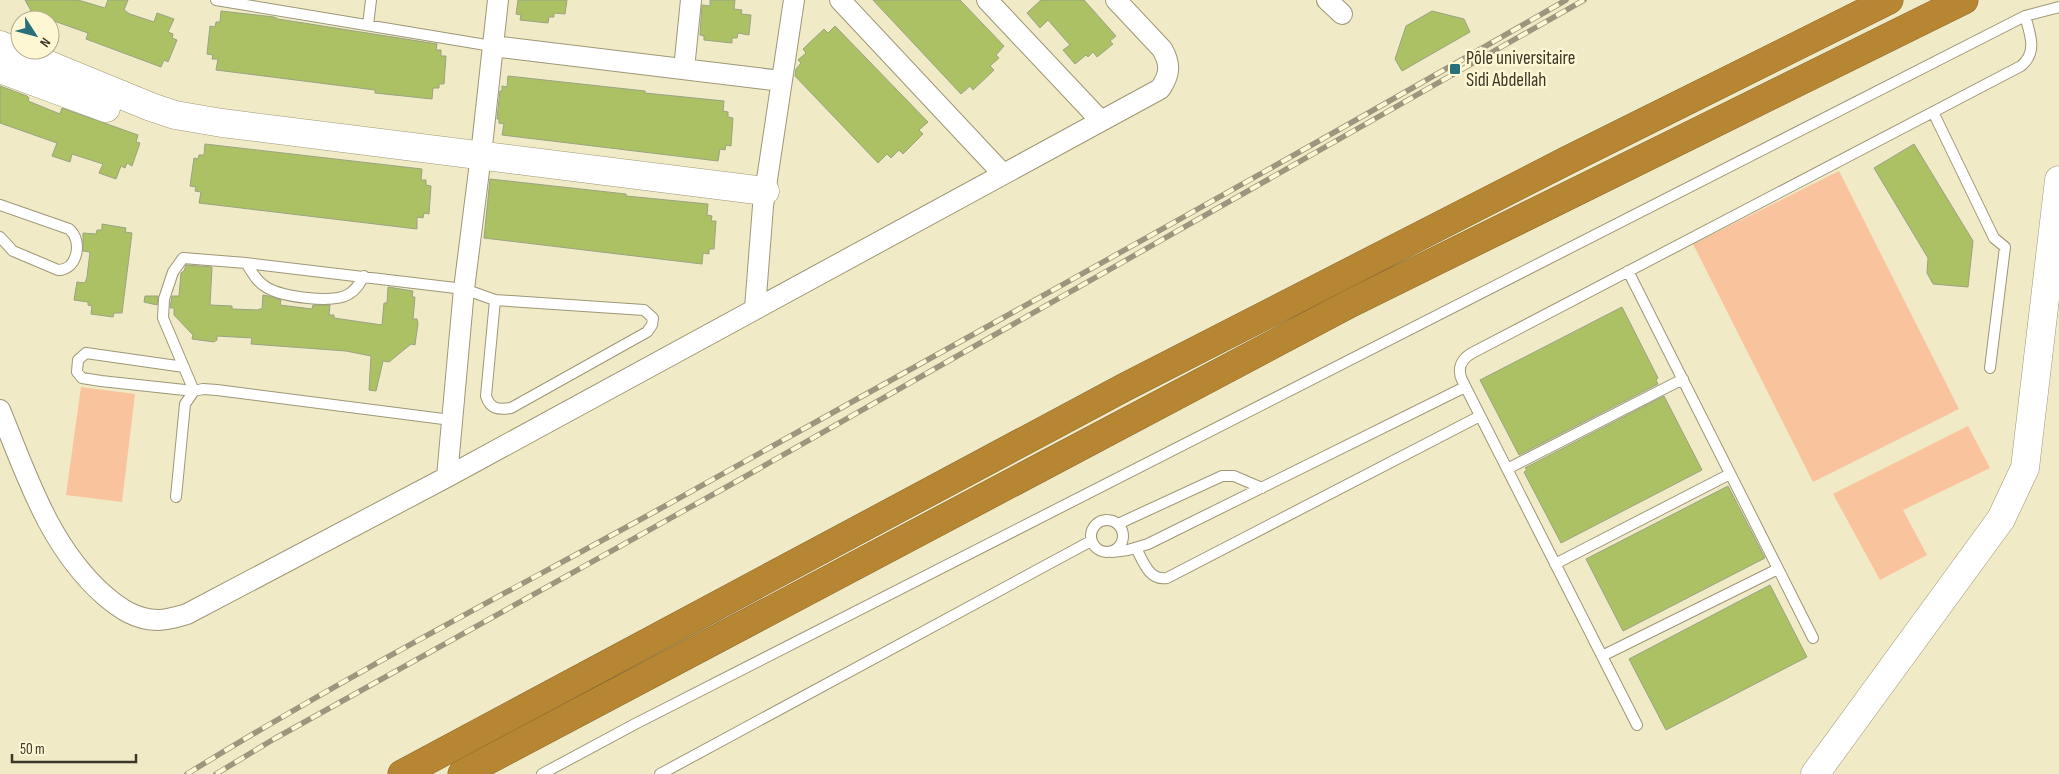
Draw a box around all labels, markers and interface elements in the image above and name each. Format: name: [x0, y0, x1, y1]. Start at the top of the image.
north arrow: [10, 10, 60, 60]
text: N: [36, 34, 54, 50]
place label: Pôle universitaire Sidi Abdellah: [1466, 47, 1575, 92]
marker: Pôle universitaire Sidi Abdellah: [1448, 62, 1462, 76]
scale bar: [12, 732, 136, 764]
text: 50 m: [20, 740, 45, 759]

